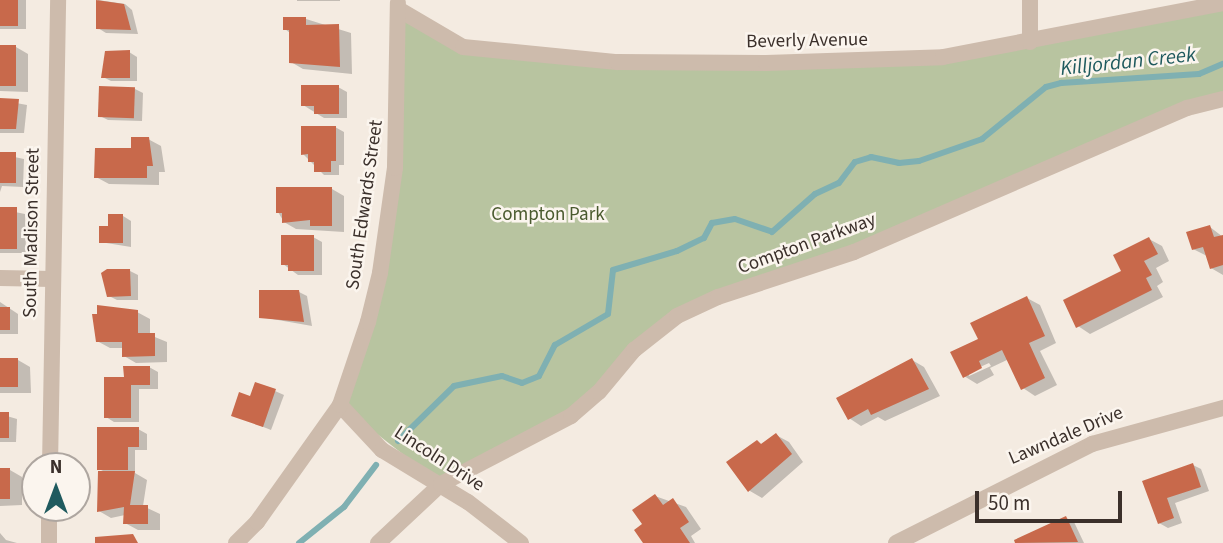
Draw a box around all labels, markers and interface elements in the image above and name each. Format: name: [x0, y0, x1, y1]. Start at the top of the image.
street label: Beverly Avenue: [746, 29, 868, 53]
water label: Killjordan Creek: [1059, 41, 1197, 81]
street label: South Edwards Street: [342, 119, 388, 291]
street label: South Madison Street: [19, 148, 45, 318]
park label: Compton Park: [491, 204, 605, 226]
street label: Compton Parkway: [735, 208, 879, 280]
street label: Lawndale Drive: [1005, 402, 1127, 470]
street label: Lincoln Drive: [390, 421, 488, 497]
north arrow: [21, 452, 91, 522]
text: N: [50, 454, 62, 481]
scale bar: [978, 476, 1125, 520]
text: 50 m: [988, 488, 1030, 518]

